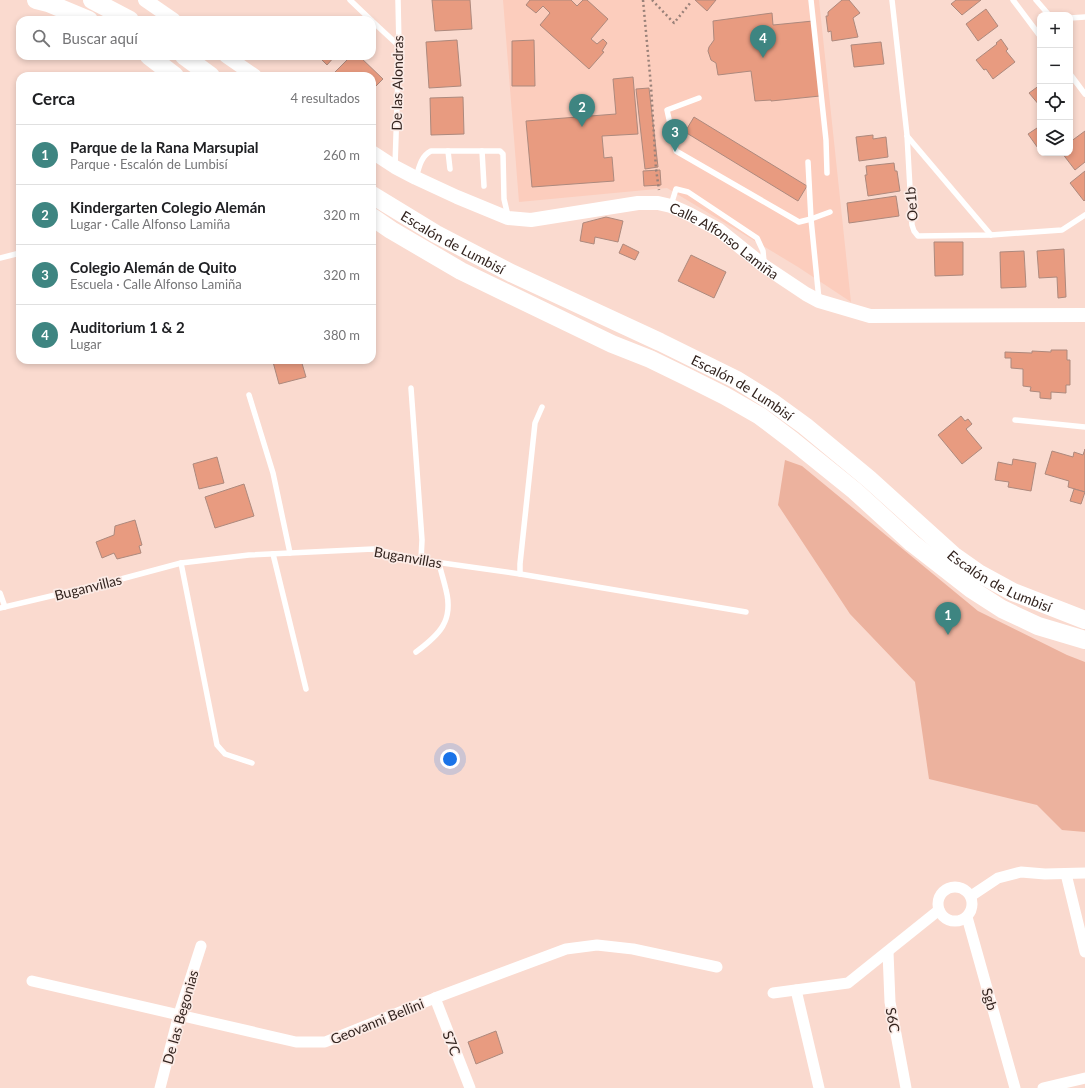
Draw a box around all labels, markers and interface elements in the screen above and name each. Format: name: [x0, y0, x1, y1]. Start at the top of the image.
map controls: [1037, 12, 1073, 156]
button: +: [1037, 12, 1073, 48]
search box: [16, 16, 376, 60]
pin: 4: [750, 25, 776, 58]
icon: search: [30, 27, 52, 49]
text: Buscar aquí: [62, 29, 138, 47]
street label: De las Alondras: [388, 35, 406, 131]
button: −: [1037, 48, 1073, 84]
button: locate: [1037, 84, 1073, 120]
text: Cerca: [32, 88, 75, 109]
text: 4 resultados: [290, 90, 360, 106]
pin: 2: [569, 94, 595, 127]
pin: 3: [662, 119, 688, 152]
button: layers: [1037, 120, 1073, 156]
text: Parque de la Rana Marsupial: [70, 138, 259, 156]
text: 1: [41, 147, 49, 163]
text: 260 m: [323, 147, 360, 163]
text: Parque · Escalón de Lumbisí: [70, 156, 228, 172]
street label: Oe1b: [901, 186, 921, 222]
text: Kindergarten Colegio Alemán: [70, 198, 266, 216]
street label: Calle Alfonso Lamiña: [667, 198, 782, 282]
street label: Escalón de Lumbisí: [398, 206, 509, 277]
text: 2: [41, 207, 49, 223]
text: 320 m: [323, 207, 360, 223]
text: Lugar · Calle Alfonso Lamiña: [70, 216, 230, 232]
text: Colegio Alemán de Quito: [70, 258, 237, 276]
text: 3: [41, 267, 49, 283]
text: 320 m: [323, 267, 360, 283]
text: Escuela · Calle Alfonso Lamiña: [70, 276, 242, 292]
text: Auditorium 1 & 2: [70, 318, 185, 336]
text: 4: [41, 327, 49, 343]
text: 380 m: [323, 327, 360, 343]
text: Lugar: [70, 336, 102, 352]
street label: Escalón de Lumbisí: [689, 350, 798, 424]
street label: Buganvillas: [373, 543, 443, 571]
street label: Escalón de Lumbisí: [944, 546, 1055, 615]
street label: Buganvillas: [53, 570, 123, 604]
pin: 1: [935, 602, 961, 635]
your location: [440, 749, 460, 769]
street label: De las Begonias: [158, 968, 202, 1066]
street label: Sgb: [979, 986, 1001, 1012]
street label: Geovanni Bellini: [328, 995, 426, 1047]
street label: S6C: [882, 1006, 904, 1034]
street label: S7C: [440, 1028, 465, 1058]

